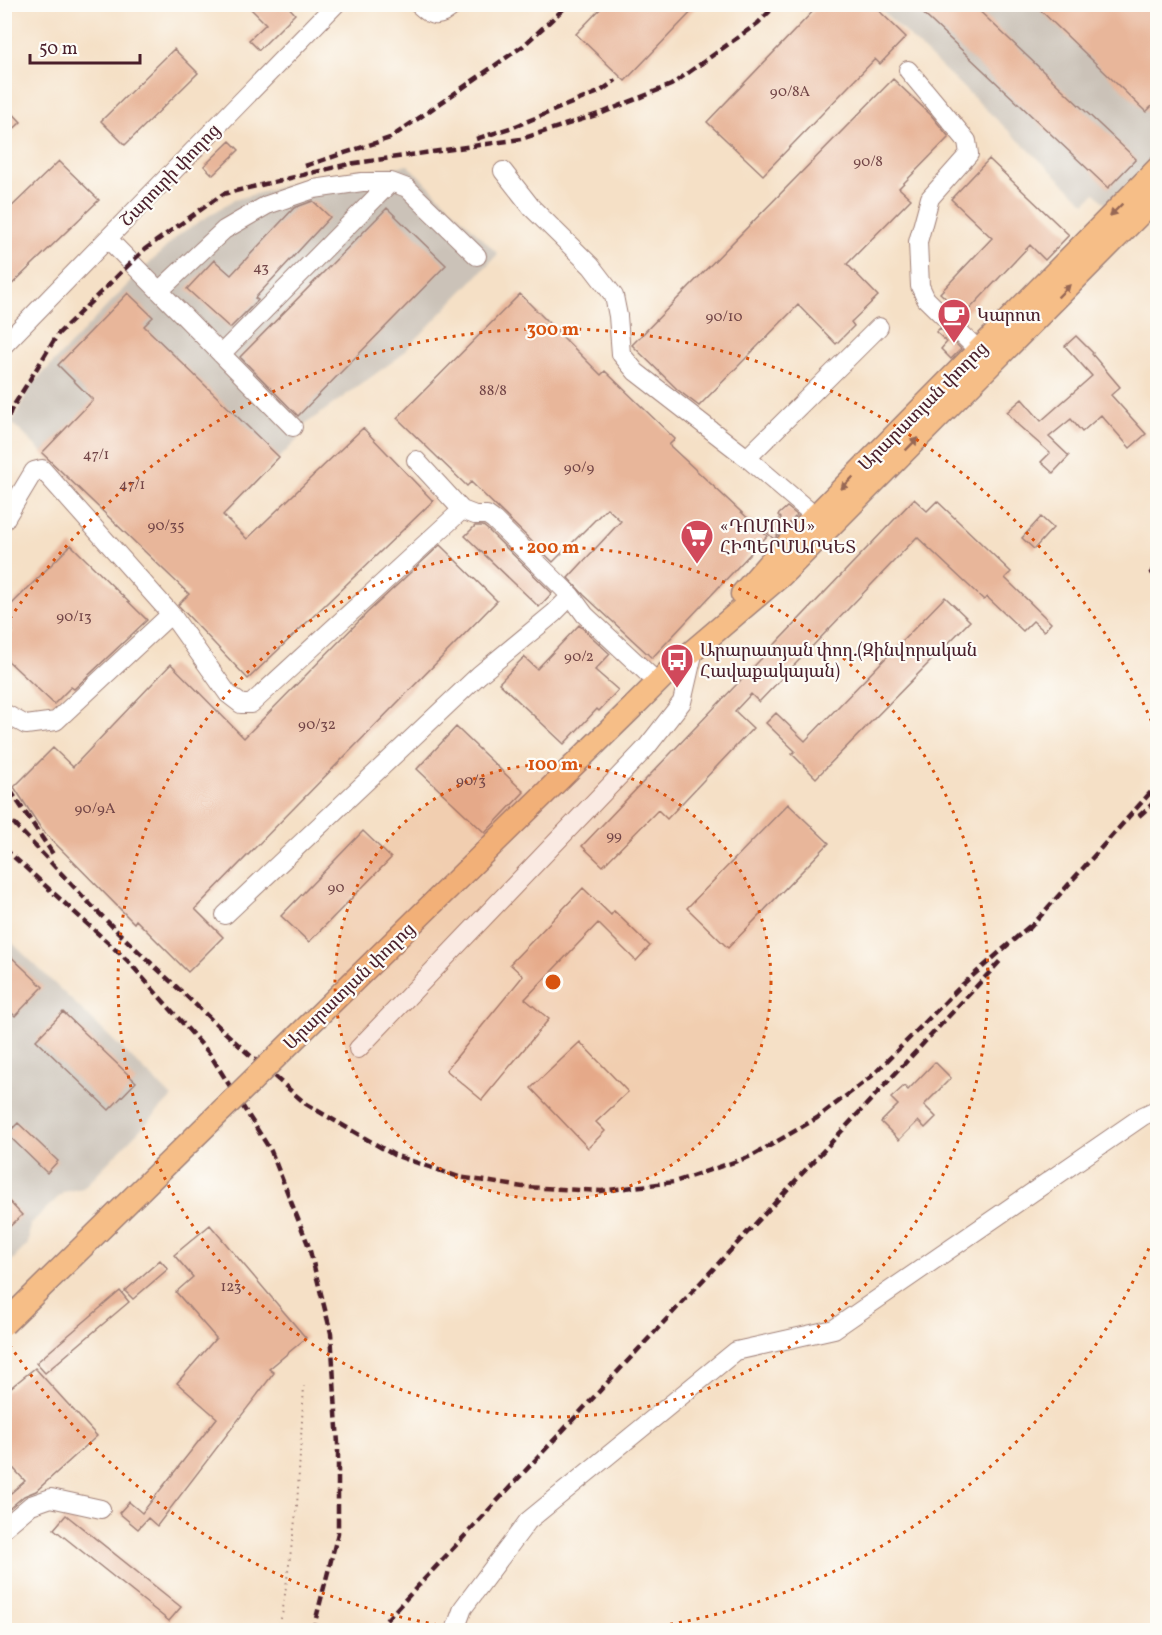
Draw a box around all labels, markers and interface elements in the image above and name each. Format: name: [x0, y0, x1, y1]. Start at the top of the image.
scale bar: [30, 27, 140, 65]
text: 50 m: [39, 37, 78, 62]
house number: 90/8A: [770, 82, 811, 103]
street label: Շարուրի փողոց: [115, 119, 227, 233]
house number: 90/8: [853, 152, 883, 173]
one-way arrow: [1110, 202, 1124, 216]
house number: 43: [253, 258, 269, 279]
one-way arrow: [1056, 284, 1070, 298]
cafe icon: Կարոտ: [936, 297, 972, 344]
place label: Կարոտ: [977, 304, 1041, 329]
house number: 90/10: [706, 307, 742, 328]
text: 300 m: [527, 318, 579, 343]
street label: Արարատյան փողոց: [854, 337, 994, 477]
house number: 88/8: [479, 381, 507, 402]
one-way arrow: [904, 438, 918, 452]
house number: 47/1: [83, 445, 109, 466]
house number: 90/9: [564, 458, 594, 479]
house number: 47/1: [119, 475, 145, 496]
one-way arrow: [840, 476, 854, 491]
place label: «ԴՈՄՈՒՍ» ՀԻՊԵՐՄԱՐԿԵՏ: [720, 515, 856, 561]
house number: 90/35: [147, 516, 185, 537]
supermarket icon: «ԴՈՄՈՒՍ» ՀԻՊԵՐՄԱՐԿԵՏ: [679, 518, 715, 565]
text: 200 m: [527, 536, 579, 561]
house number: 90/13: [56, 607, 92, 628]
place label: Արարատյան փող․(Զինվորական Հավաքակայան): [700, 639, 977, 685]
bus stop icon: Արարատյան փող․(Զինվորական Հավաքակայան): [659, 642, 695, 689]
house number: 90/2: [564, 647, 594, 668]
house number: 90/32: [298, 715, 336, 736]
text: 100 m: [528, 753, 578, 778]
house number: 90/3: [456, 771, 486, 792]
house number: 90/9A: [75, 799, 116, 820]
house number: 99: [606, 826, 622, 847]
house number: 90: [327, 878, 345, 899]
street label: Արարատյան փողոց: [279, 918, 421, 1056]
centre of rings: [543, 972, 563, 992]
house number: 123: [220, 1277, 242, 1298]

